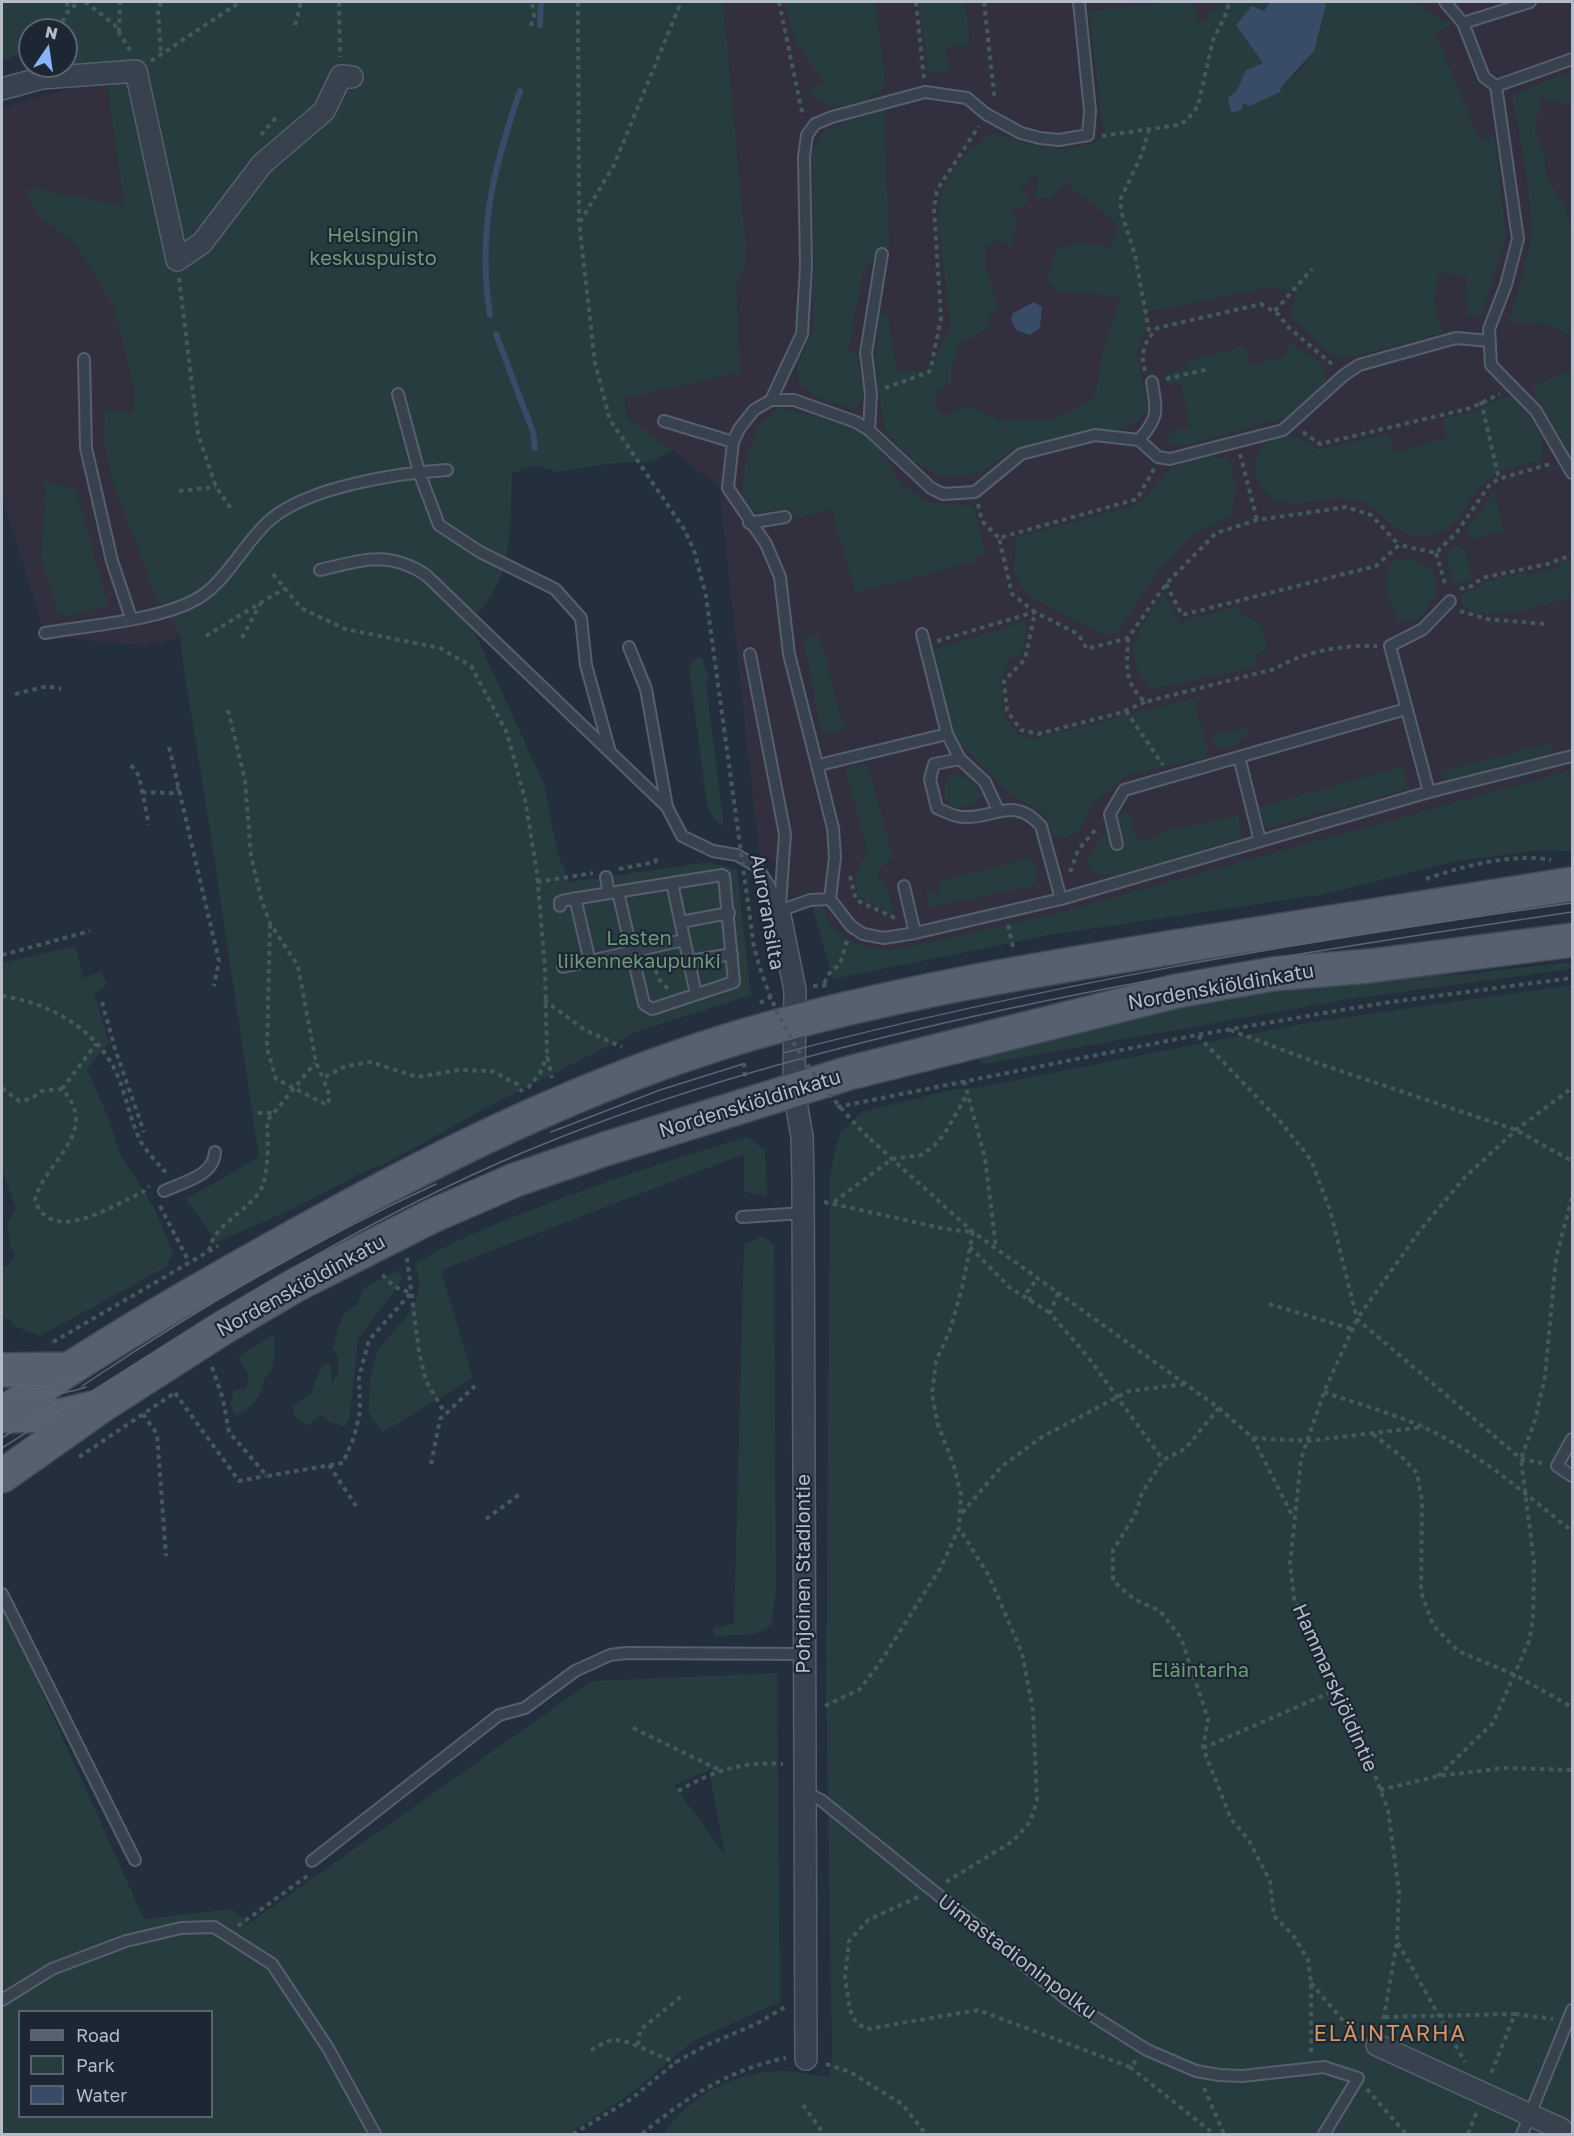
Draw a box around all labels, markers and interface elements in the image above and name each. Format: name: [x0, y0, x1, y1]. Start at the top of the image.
north arrow: [18, 18, 78, 78]
text: N: [43, 21, 60, 44]
park label: Helsingin keskuspuisto: [309, 224, 437, 271]
street label: Auroransilta: [745, 852, 789, 972]
park label: Lasten liikennekaupunki: [557, 927, 721, 974]
street label: Nordenskiöldinkatu: [1126, 959, 1316, 1015]
street label: Nordenskiöldinkatu: [656, 1065, 844, 1143]
street label: Nordenskiöldinkatu: [213, 1230, 389, 1342]
street label: Pohjoinen Stadiontie: [792, 1474, 816, 1674]
street label: Hammarskjöldintie: [1287, 1600, 1383, 1776]
park label: Eläintarha: [1151, 1659, 1249, 1683]
street label: Uimastadioninpolku: [933, 1889, 1101, 2025]
legend: [18, 2010, 213, 2118]
district label: ELÄINTARHA: [1313, 2021, 1467, 2047]
text: Road: [76, 2024, 120, 2046]
text: Park: [76, 2054, 115, 2076]
text: Water: [76, 2084, 127, 2106]

